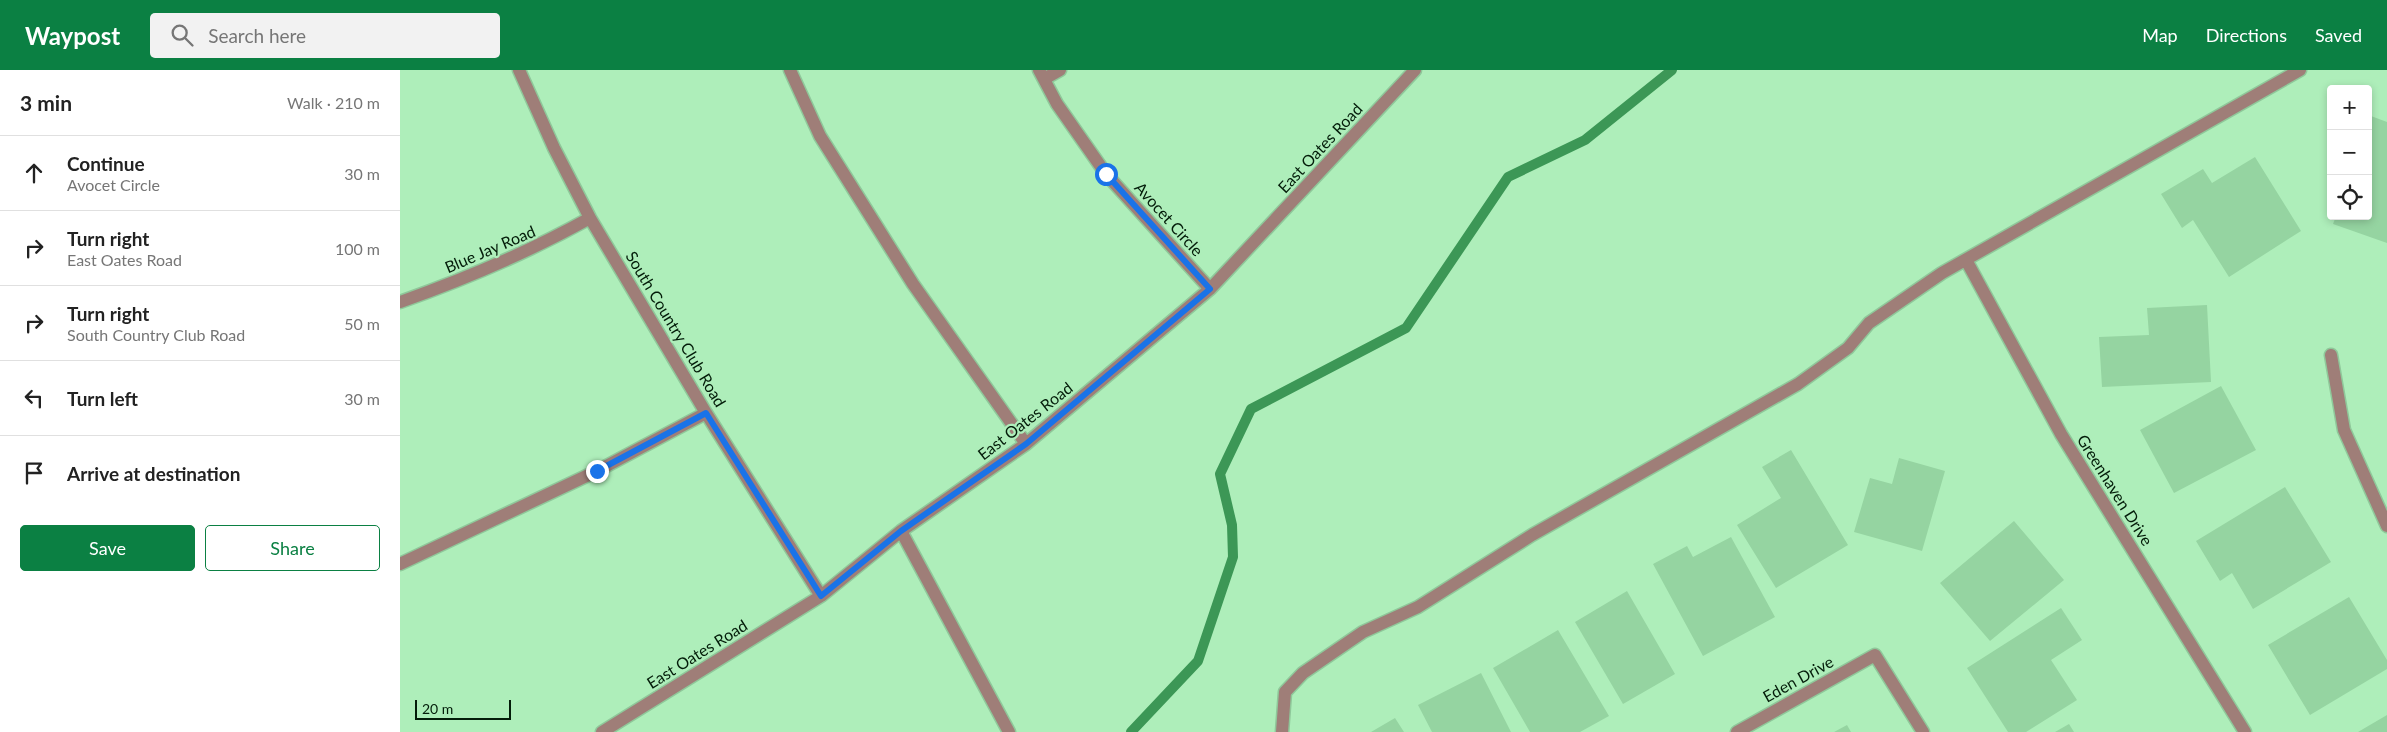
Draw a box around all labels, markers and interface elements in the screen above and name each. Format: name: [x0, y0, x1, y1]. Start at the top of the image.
search box: [150, 13, 500, 58]
text: Waypost: [25, 21, 120, 50]
icon: search: [168, 21, 196, 49]
text: Search here: [208, 24, 306, 47]
text: Map: [2142, 24, 2178, 46]
text: Directions: [2206, 24, 2287, 46]
text: Saved: [2315, 24, 2362, 46]
map controls: [2327, 85, 2372, 220]
button: +: [2327, 85, 2372, 130]
text: 3 min: [20, 90, 72, 115]
text: Walk · 210 m: [287, 93, 380, 112]
street label: East Oates Road: [1273, 99, 1366, 196]
button: −: [2327, 130, 2372, 175]
text: Continue: [67, 152, 145, 175]
icon: ahead: [20, 159, 48, 187]
route start: [1095, 163, 1118, 186]
text: 30 m: [344, 164, 380, 183]
text: Avocet Circle: [67, 175, 160, 194]
button: locate: [2327, 175, 2372, 220]
street label: Avocet Circle: [1131, 178, 1208, 260]
street label: Blue Jay Road: [442, 221, 538, 276]
text: Turn right: [67, 227, 149, 250]
icon: right: [20, 234, 48, 262]
text: 100 m: [335, 239, 380, 258]
street label: South Country Club Road: [622, 247, 730, 410]
text: East Oates Road: [67, 250, 182, 269]
text: Turn right: [67, 302, 149, 325]
icon: right: [20, 309, 48, 337]
text: 50 m: [344, 314, 380, 333]
text: South Country Club Road: [67, 325, 245, 344]
street label: East Oates Road: [974, 378, 1076, 463]
icon: left: [20, 384, 48, 412]
text: Turn left: [67, 387, 138, 410]
text: 30 m: [344, 389, 380, 408]
street label: Greenhaven Drive: [2074, 431, 2157, 549]
icon: arrive: [20, 459, 48, 487]
route end: [586, 460, 609, 483]
text: Arrive at destination: [67, 462, 240, 485]
button: Save: [20, 525, 195, 571]
button: Share: [205, 525, 380, 571]
street label: East Oates Road: [643, 615, 751, 692]
street label: Eden Drive: [1759, 651, 1836, 706]
scale bar: [415, 697, 511, 720]
text: 20 m: [422, 700, 453, 717]

